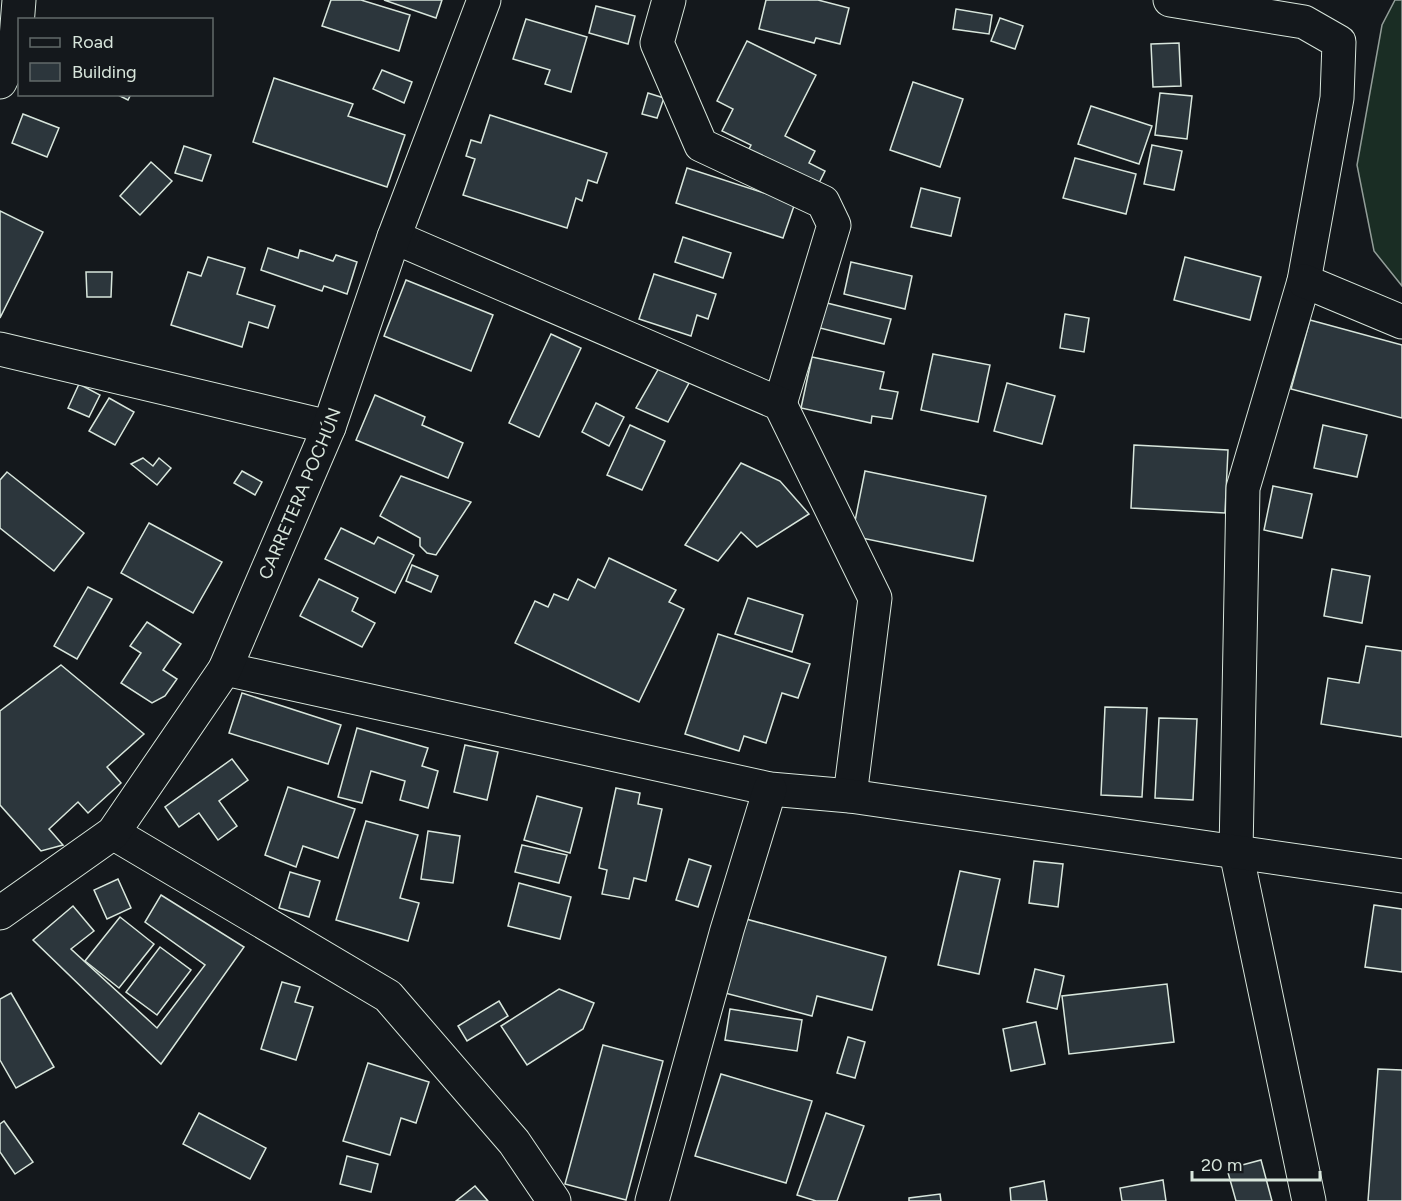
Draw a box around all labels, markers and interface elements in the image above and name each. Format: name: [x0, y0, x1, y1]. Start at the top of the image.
legend: [18, 18, 213, 96]
text: Road: [72, 31, 113, 53]
text: Building: [72, 61, 137, 83]
street label: CARRETERA POCHÚN: [254, 405, 346, 583]
scale bar: [1192, 1144, 1320, 1182]
text: 20 m: [1201, 1154, 1242, 1176]

